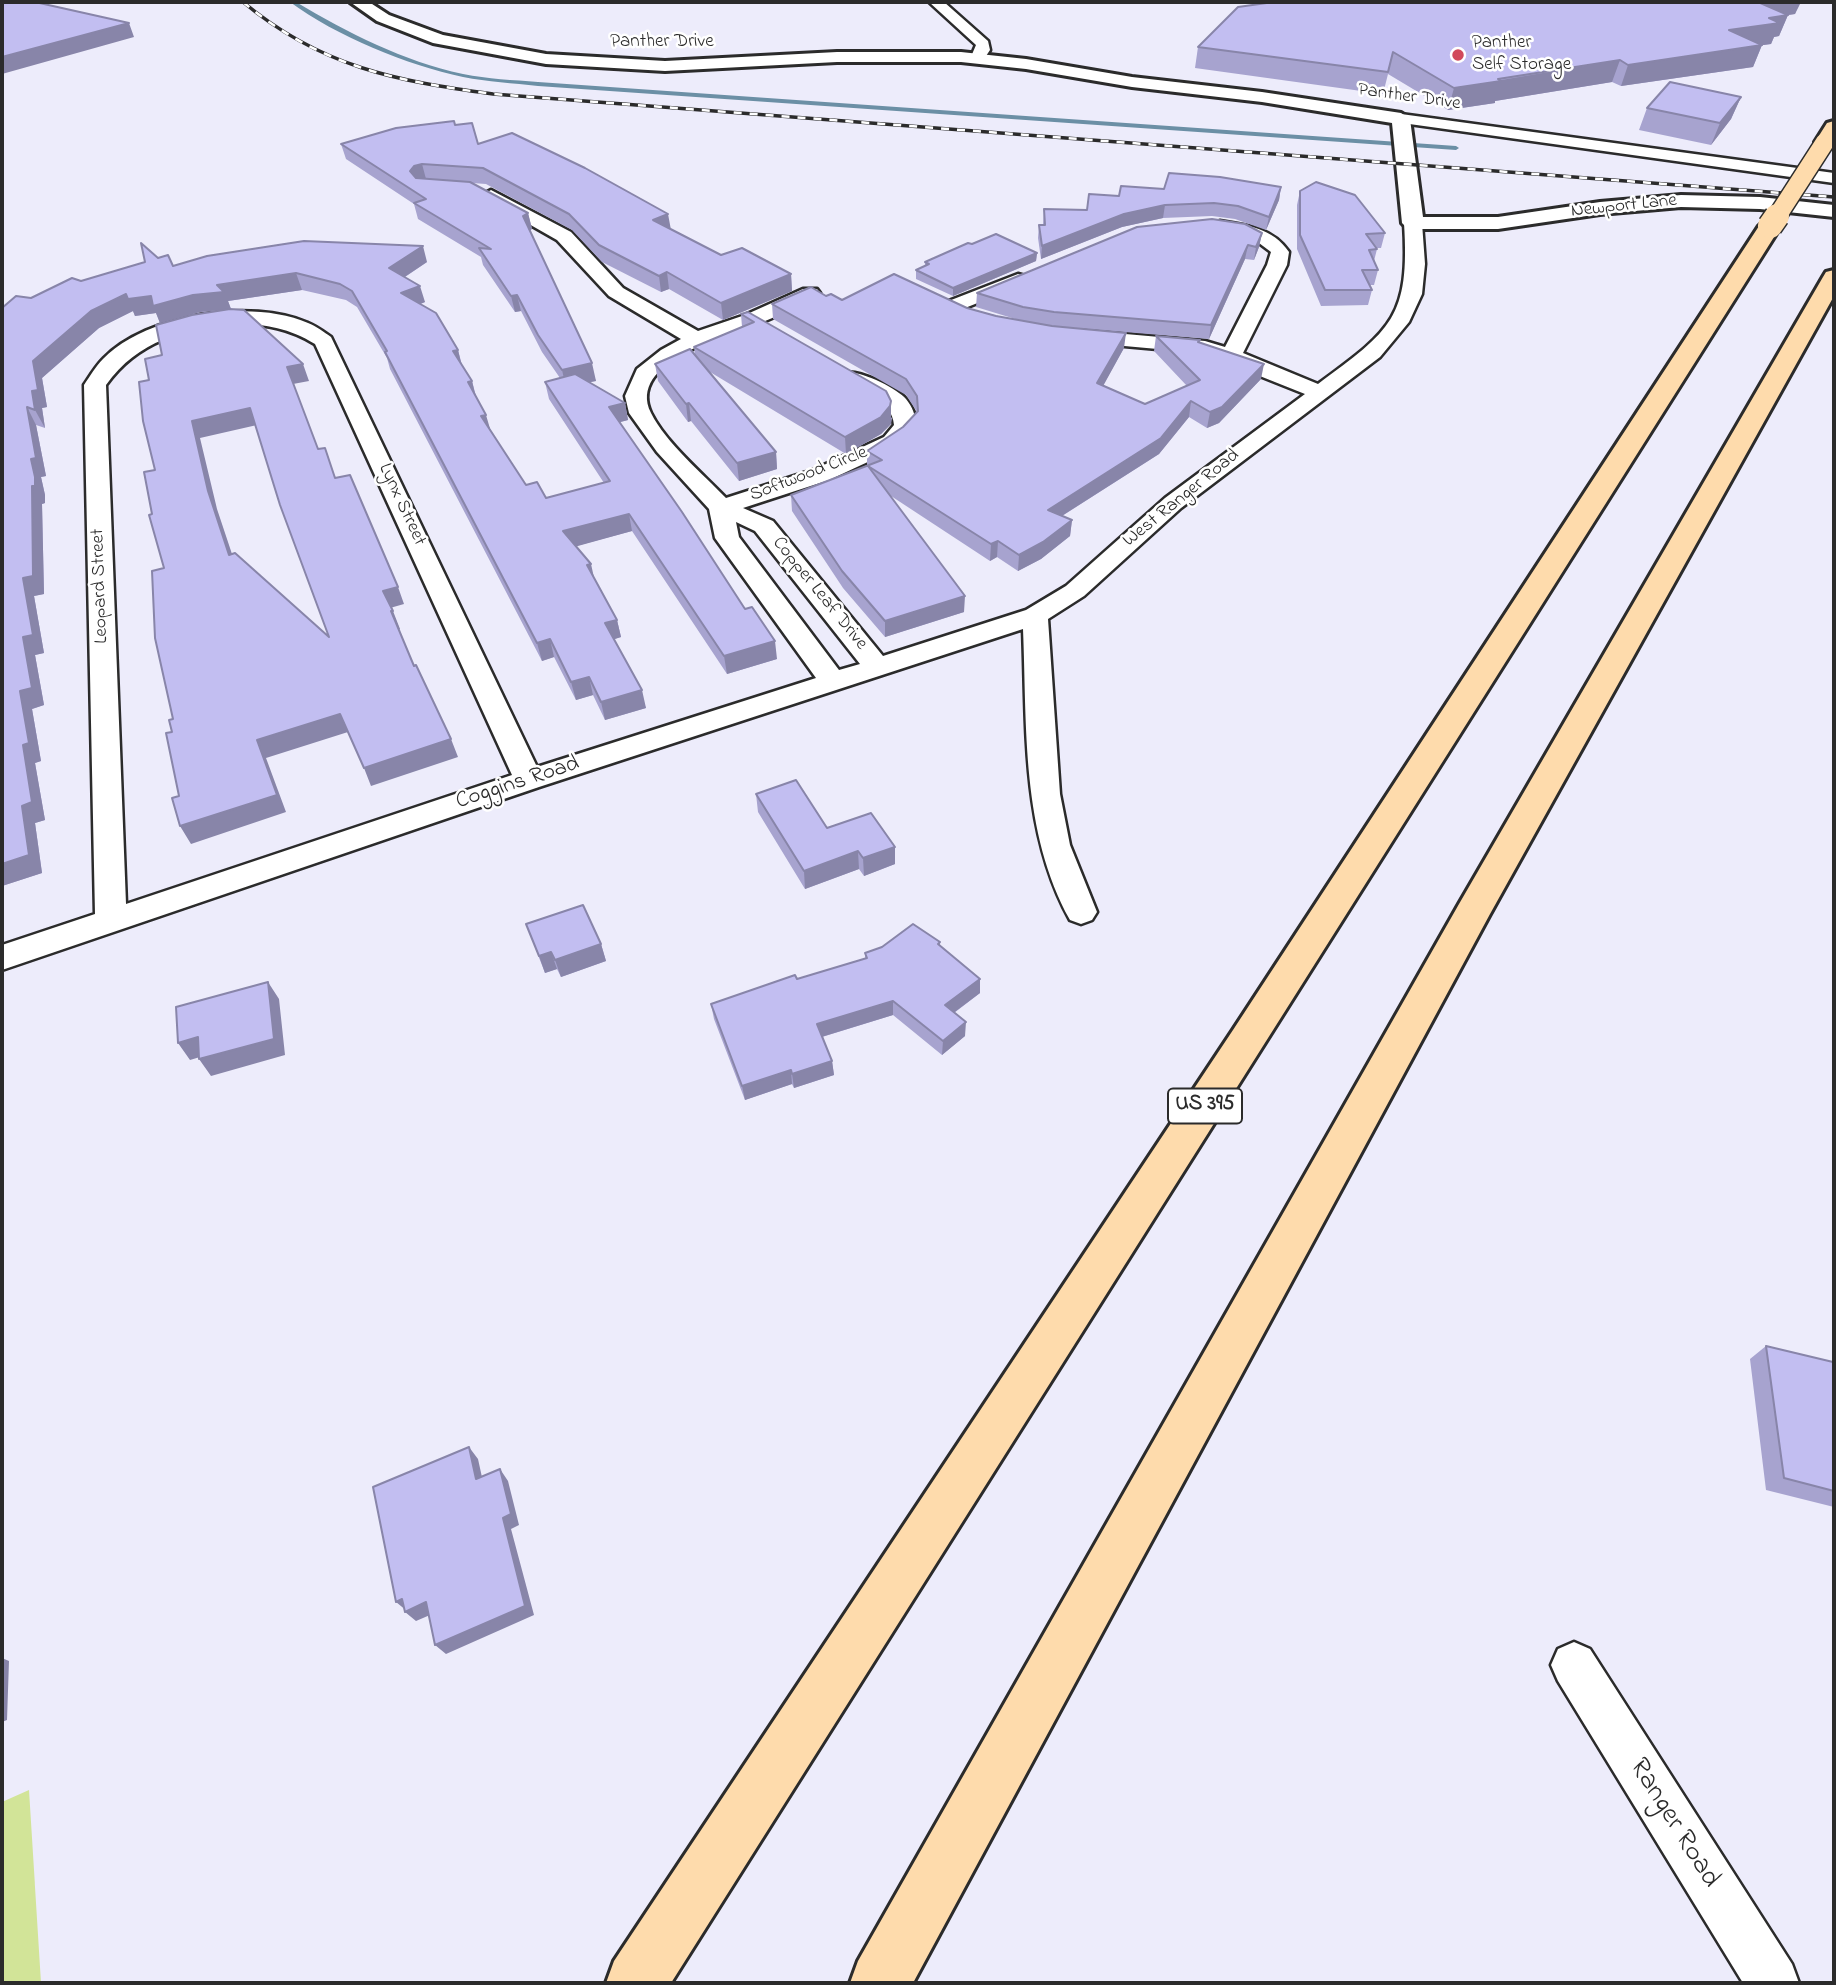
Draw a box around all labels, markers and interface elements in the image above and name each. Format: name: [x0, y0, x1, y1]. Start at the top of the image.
street label: Panther Drive: [610, 32, 714, 54]
place label: Panther Self Storage: [1472, 33, 1571, 77]
marker: Panther Self Storage: [1450, 47, 1466, 63]
street label: Panther Drive: [1356, 79, 1462, 117]
street label: Newport Lane: [1570, 190, 1678, 224]
street label: Softwood Circle: [747, 442, 871, 508]
street label: West Ranger Road: [1119, 445, 1245, 553]
street label: Lynx Street: [372, 460, 430, 550]
street label: Leopard Street: [88, 528, 114, 644]
street label: Copper Leaf Drive: [766, 533, 872, 655]
street label: Coggins Road: [453, 751, 583, 817]
road number: US 395: [1168, 1088, 1242, 1124]
street label: Ranger Road: [1620, 1753, 1726, 1895]

